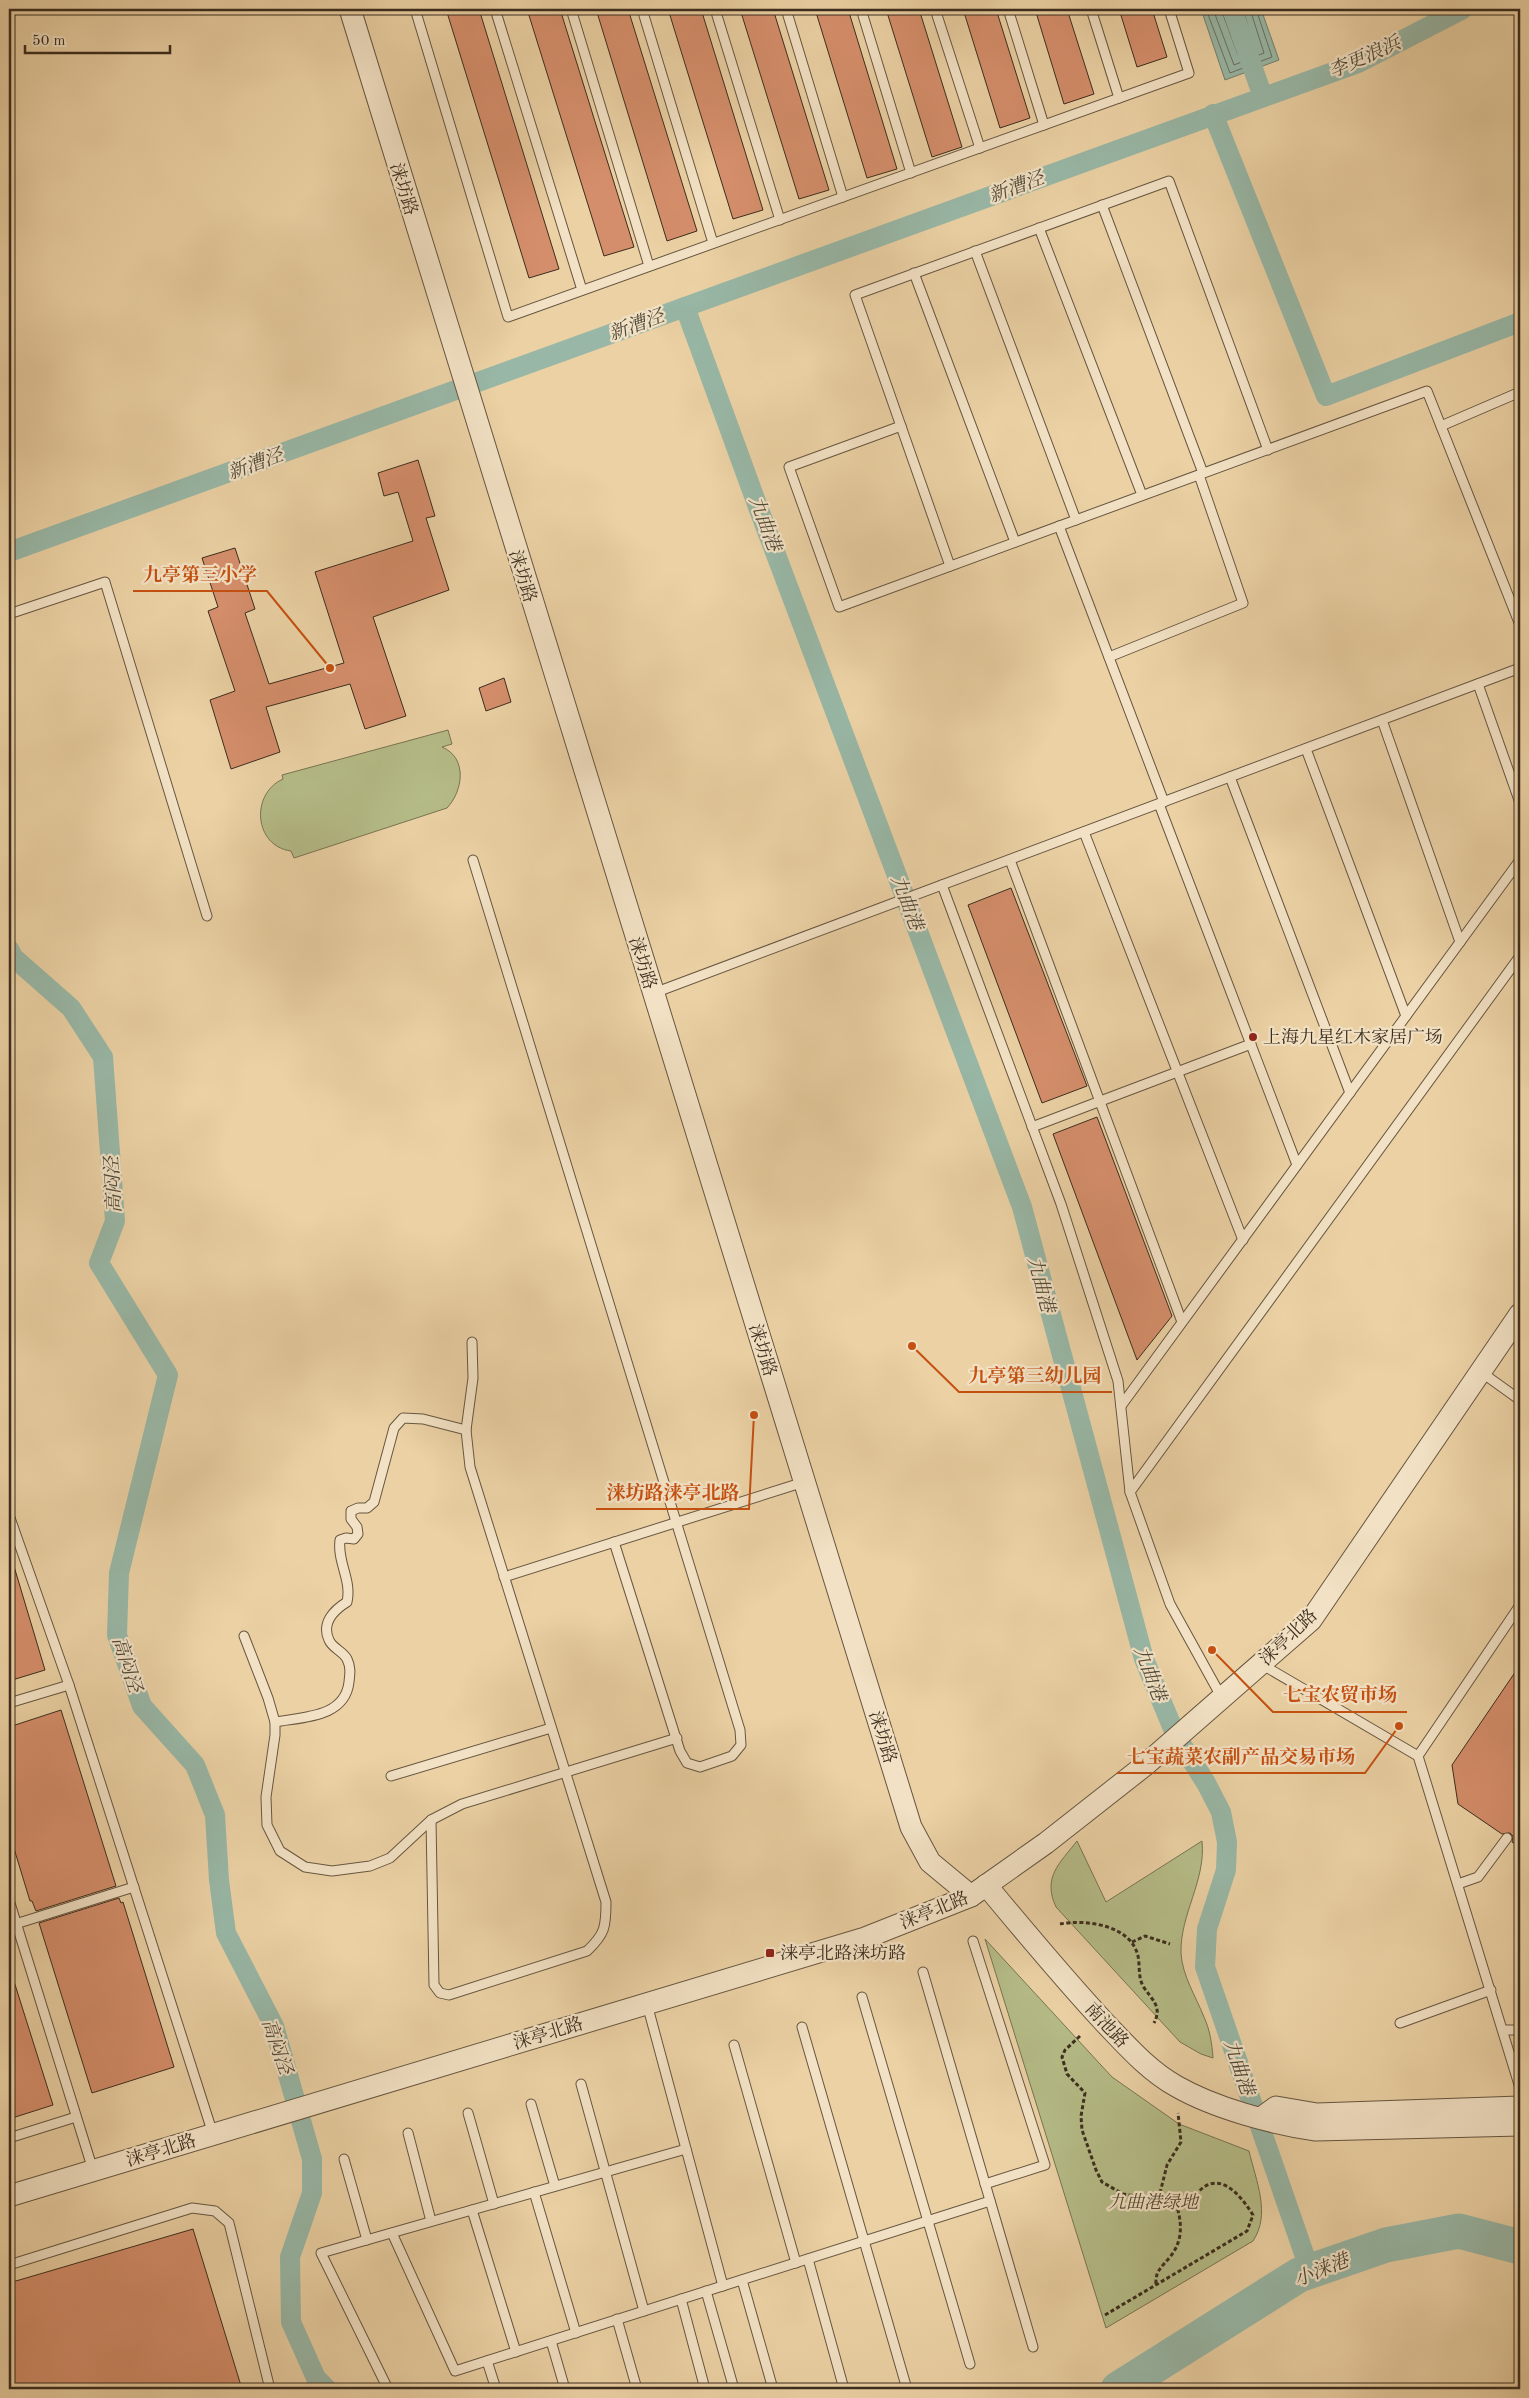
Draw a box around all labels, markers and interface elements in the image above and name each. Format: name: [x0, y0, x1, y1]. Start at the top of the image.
scale bar: [25, 22, 170, 54]
water label: 李更浪浜: [1325, 31, 1405, 82]
text: 50 m: [32, 34, 66, 49]
street label: 涞坊路: [387, 160, 421, 218]
water label: 新漕泾: [986, 167, 1049, 207]
water label: 新漕泾: [606, 305, 669, 345]
water label: 新漕泾: [225, 444, 288, 484]
water label: 九曲港: [745, 493, 786, 557]
street label: 涞坊路: [506, 547, 540, 605]
callout: 九亭第三小学: [133, 557, 267, 591]
text: 九亭第三小学: [143, 564, 257, 586]
water label: 九曲港: [887, 872, 928, 936]
street label: 涞坊路: [626, 934, 660, 992]
place label: 上海九星红木家居广场: [1263, 1027, 1443, 1047]
marker: 上海九星红木家居广场: [1247, 1031, 1259, 1043]
water label: 高闷泾: [100, 1154, 125, 1214]
water label: 九曲港: [1023, 1254, 1059, 1318]
street label: 涞坊路: [746, 1321, 780, 1379]
callout: 九亭第三幼儿园: [959, 1358, 1112, 1392]
text: 九亭第三幼儿园: [968, 1365, 1102, 1387]
callout: 涞坊路涞亭北路: [596, 1475, 749, 1509]
text: 涞坊路涞亭北路: [606, 1482, 740, 1504]
street label: 涞亭北路: [1255, 1605, 1321, 1669]
water label: 高闷泾: [108, 1634, 147, 1697]
water label: 九曲港: [1130, 1643, 1171, 1707]
callout: 七宝农贸市场: [1273, 1678, 1407, 1712]
text: 七宝农贸市场: [1283, 1684, 1397, 1706]
street label: 涞坊路: [866, 1708, 900, 1766]
callout: 七宝蔬菜农副产品交易市场: [1117, 1739, 1365, 1773]
text: 七宝蔬菜农副产品交易市场: [1127, 1746, 1355, 1768]
street label: 涞亭北路: [897, 1887, 971, 1933]
place label: 涞亭北路涞坊路: [780, 1943, 906, 1963]
marker: 涞亭北路涞坊路: [764, 1947, 776, 1959]
street label: 南池路: [1081, 1998, 1133, 2052]
street label: 涞亭北路: [511, 2013, 585, 2053]
water label: 高闷泾: [257, 2016, 297, 2079]
water label: 九曲港: [1219, 2037, 1259, 2101]
street label: 涞亭北路: [124, 2130, 198, 2170]
park label: 九曲港绿地: [1108, 2192, 1200, 2212]
water label: 小涞港: [1291, 2249, 1355, 2291]

